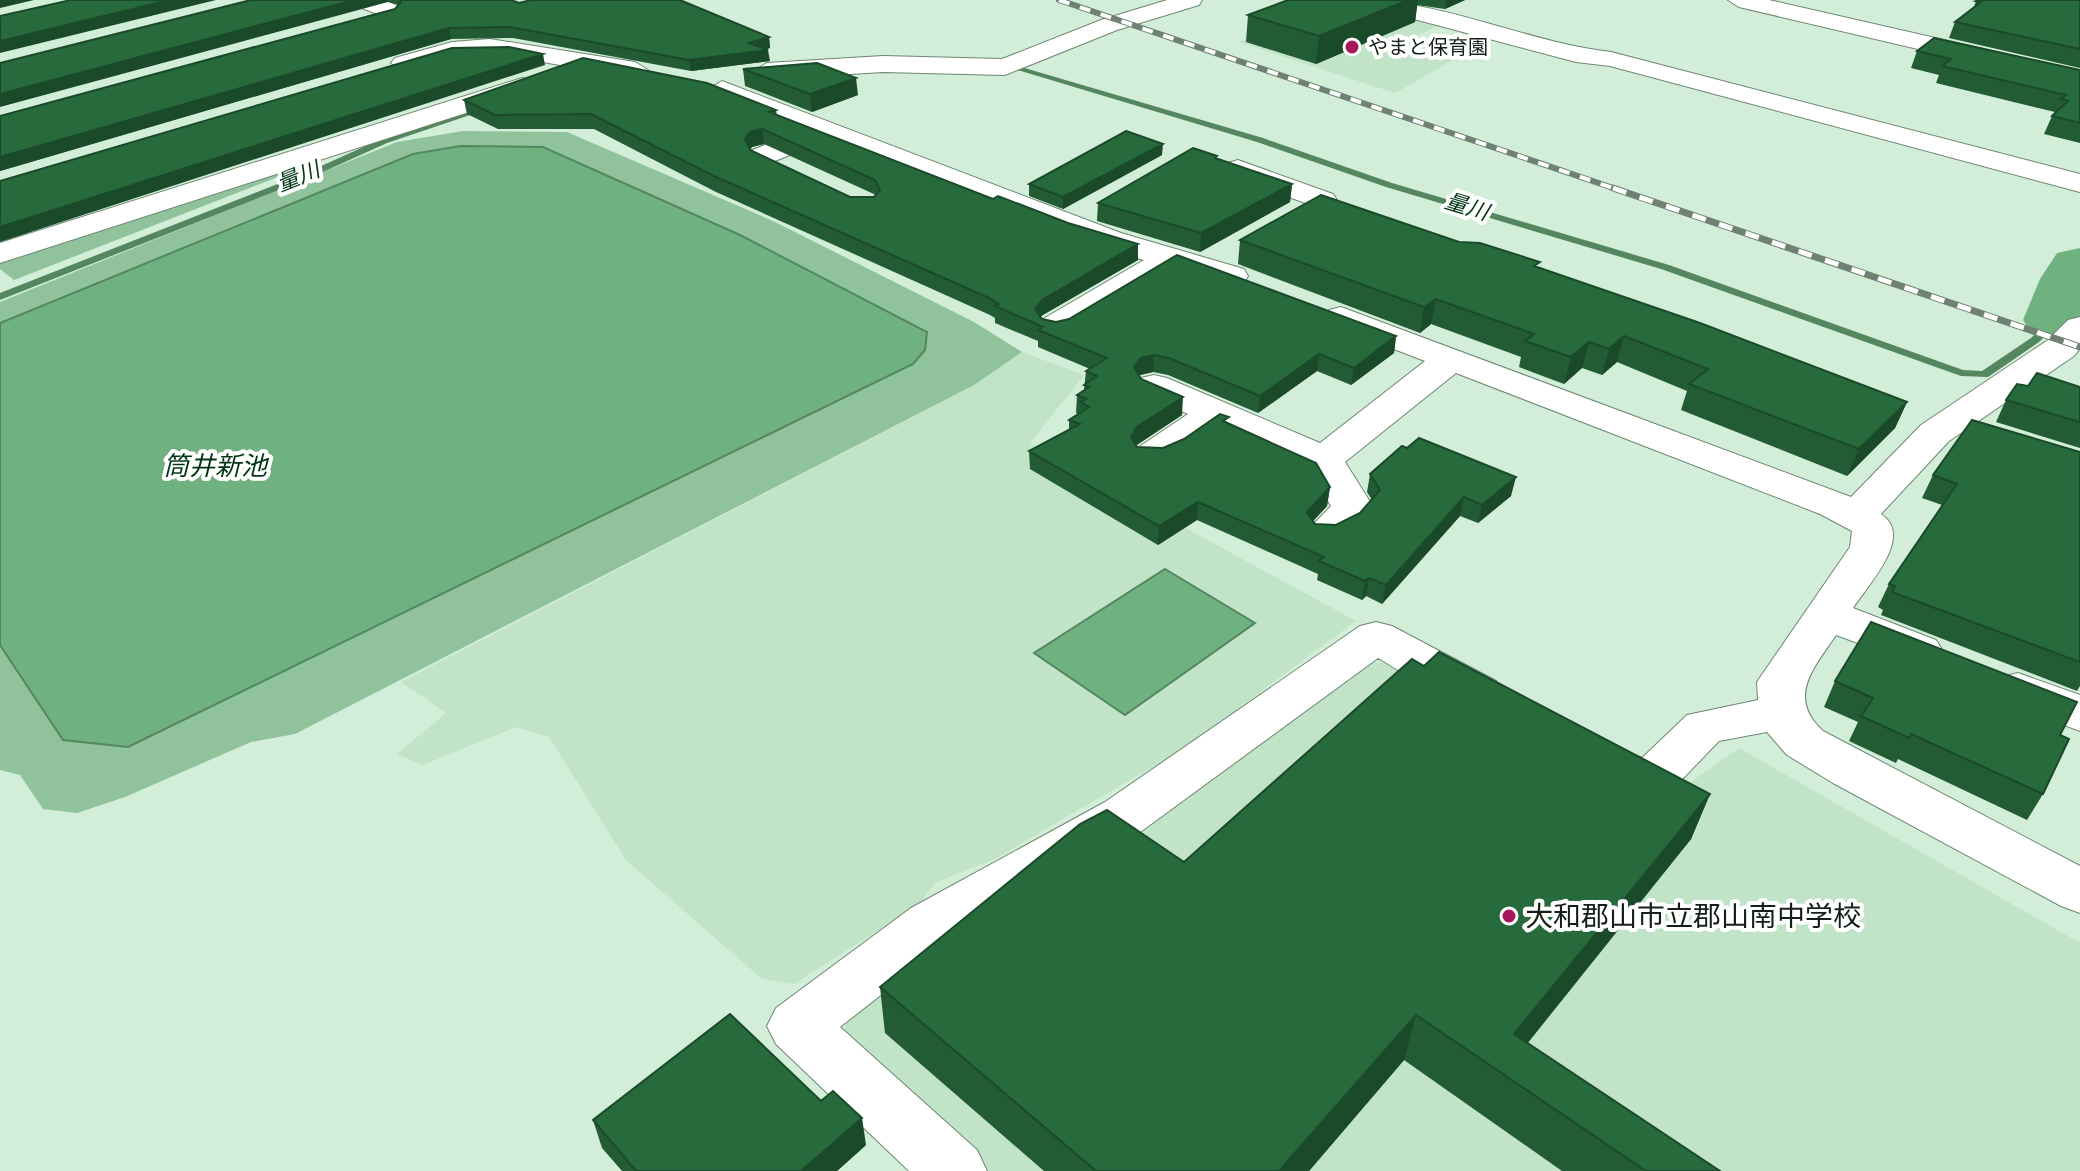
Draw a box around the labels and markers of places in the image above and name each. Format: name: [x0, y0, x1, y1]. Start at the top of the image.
place label: やまと保育園: [1368, 36, 1488, 62]
marker: やまと保育園: [1343, 38, 1361, 56]
place label: 大和郡山市立郡山南中学校: [1525, 901, 1861, 937]
marker: 大和郡山市立郡山南中学校: [1500, 907, 1518, 925]

